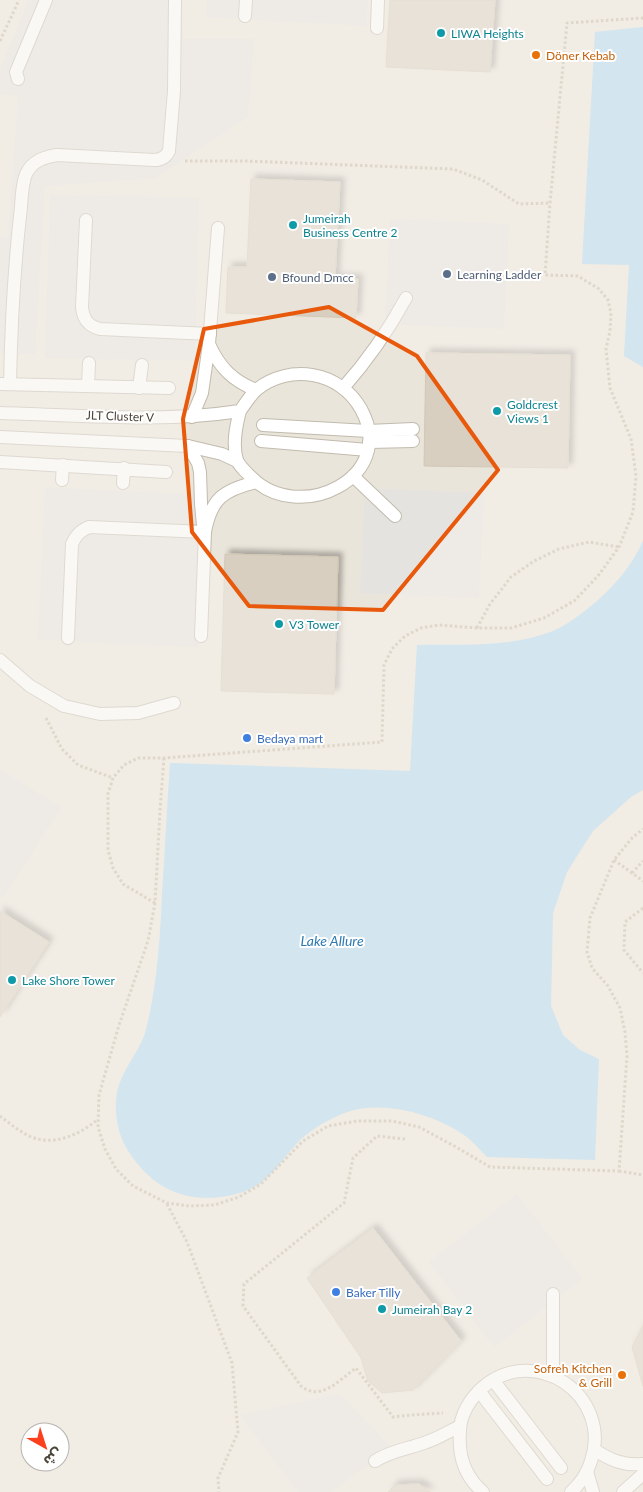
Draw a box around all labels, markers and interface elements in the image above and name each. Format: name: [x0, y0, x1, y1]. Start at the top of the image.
place label: LIWA Heights: [451, 26, 524, 41]
marker: LIWA Heights: [435, 27, 447, 39]
place label: Döner Kebab: [546, 48, 616, 63]
marker: Döner Kebab: [530, 49, 542, 61]
place label: Jumeirah Business Centre 2: [303, 211, 398, 240]
marker: Jumeirah Business Centre 2: [287, 219, 299, 231]
place label: Learning Ladder: [457, 267, 542, 282]
marker: Learning Ladder: [441, 268, 453, 280]
place label: Bfound Dmcc: [282, 270, 354, 285]
marker: Bfound Dmcc: [266, 271, 278, 283]
place label: Goldcrest Views 1: [507, 397, 558, 426]
marker: Goldcrest Views 1: [491, 405, 503, 417]
street label: JLT Cluster V: [86, 407, 155, 425]
place label: V3 Tower: [289, 617, 340, 632]
marker: V3 Tower: [273, 618, 285, 630]
place label: Bedaya mart: [257, 731, 324, 746]
marker: Bedaya mart: [241, 732, 253, 744]
water label: Lake Allure: [300, 932, 364, 949]
place label: Lake Shore Tower: [22, 973, 115, 988]
marker: Lake Shore Tower: [6, 974, 18, 986]
place label: Baker Tilly: [346, 1285, 401, 1300]
marker: Baker Tilly: [330, 1286, 342, 1298]
place label: Jumeirah Bay 2: [392, 1302, 472, 1317]
marker: Jumeirah Bay 2: [376, 1303, 388, 1315]
place label: Sofreh Kitchen & Grill: [534, 1361, 612, 1390]
marker: Sofreh Kitchen & Grill: [616, 1369, 628, 1381]
north arrow: [20, 1422, 70, 1472]
text: ش: [41, 1445, 66, 1470]

